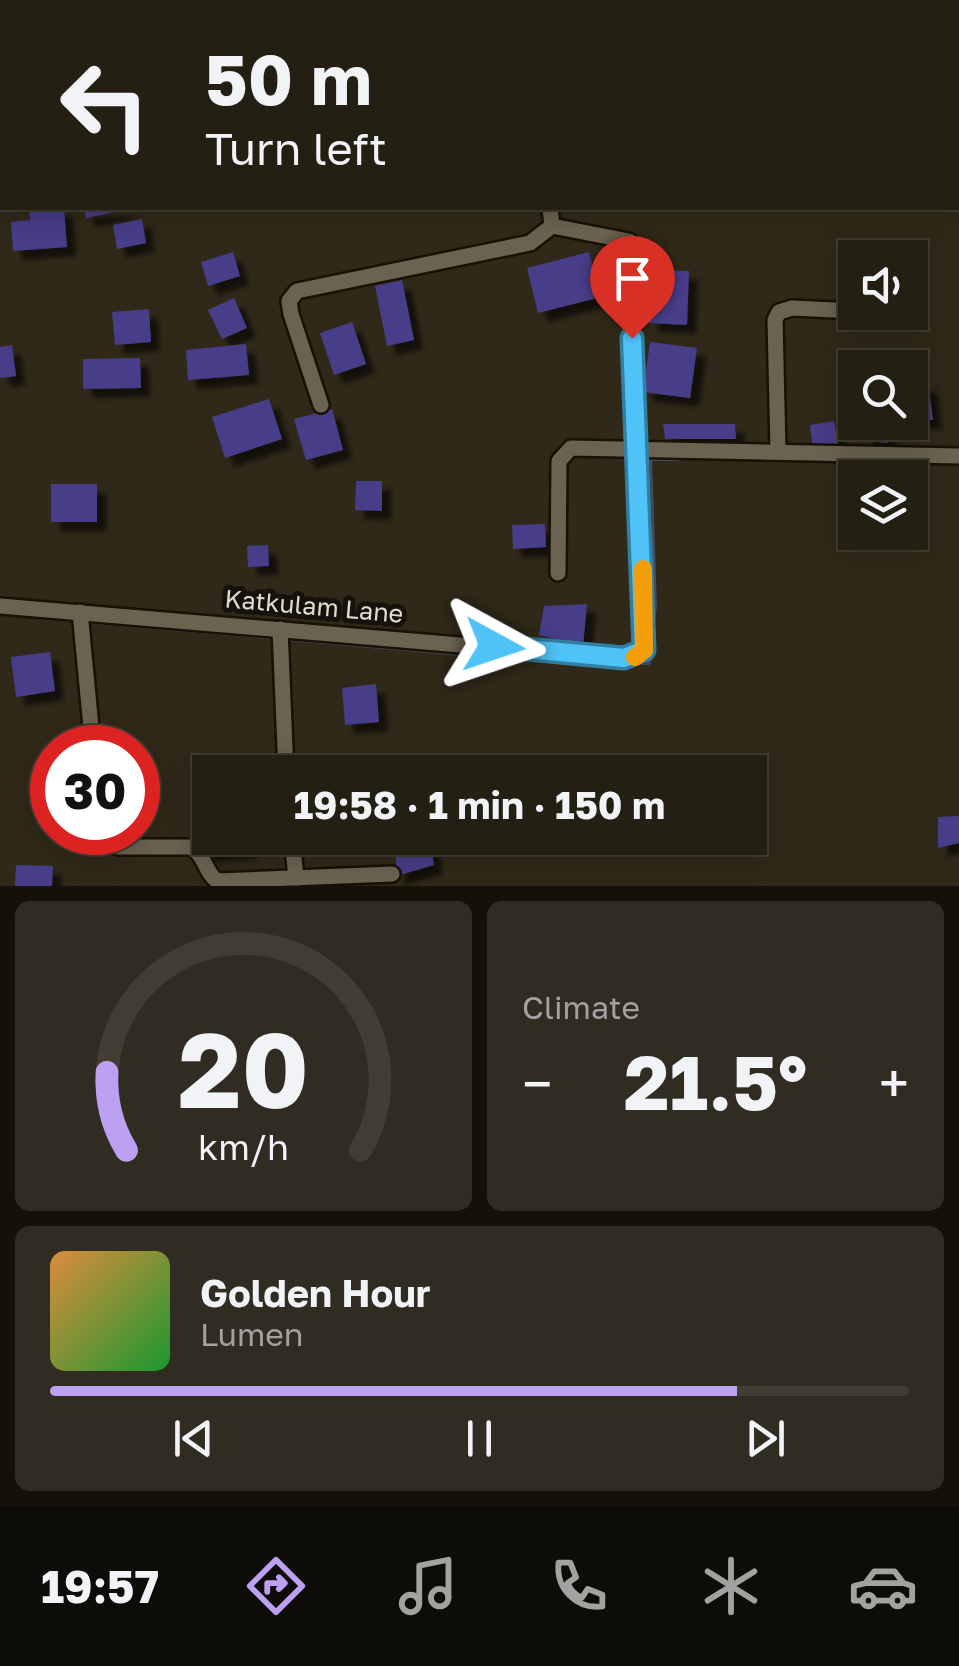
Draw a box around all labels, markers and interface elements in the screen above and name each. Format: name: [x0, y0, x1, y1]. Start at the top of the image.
text: 50 m: [205, 36, 372, 120]
icon: left: [40, 40, 170, 170]
text: Turn left: [205, 121, 387, 175]
pin: [590, 236, 675, 339]
map controls: [838, 240, 928, 550]
button: sound: [838, 240, 928, 330]
icon: arrive: [605, 251, 660, 306]
button: search: [838, 350, 928, 440]
button: layers: [838, 460, 928, 550]
street label: Katkulam Lane: [223, 582, 405, 629]
position arrow: [442, 594, 546, 698]
speed limit sign: 30: [30, 725, 160, 855]
text: 19:58 · 1 min · 150 m: [294, 782, 665, 827]
text: Climate: [522, 988, 640, 1026]
text: 20: [178, 1006, 309, 1131]
text: 21.5°: [624, 1036, 807, 1127]
text: −: [522, 1050, 552, 1116]
text: +: [879, 1050, 909, 1116]
text: km/h: [198, 1125, 289, 1168]
text: Golden Hour: [200, 1270, 431, 1315]
text: Lumen: [200, 1315, 304, 1353]
icon: previous: [166, 1411, 221, 1466]
icon: pause: [452, 1411, 507, 1466]
icon: next: [738, 1411, 793, 1466]
icon: directions: [241, 1551, 311, 1621]
icon: music: [393, 1551, 463, 1621]
icon: phone: [544, 1551, 614, 1621]
icon: climate: [696, 1551, 766, 1621]
icon: car: [848, 1551, 918, 1621]
text: 19:57: [41, 1559, 159, 1613]

